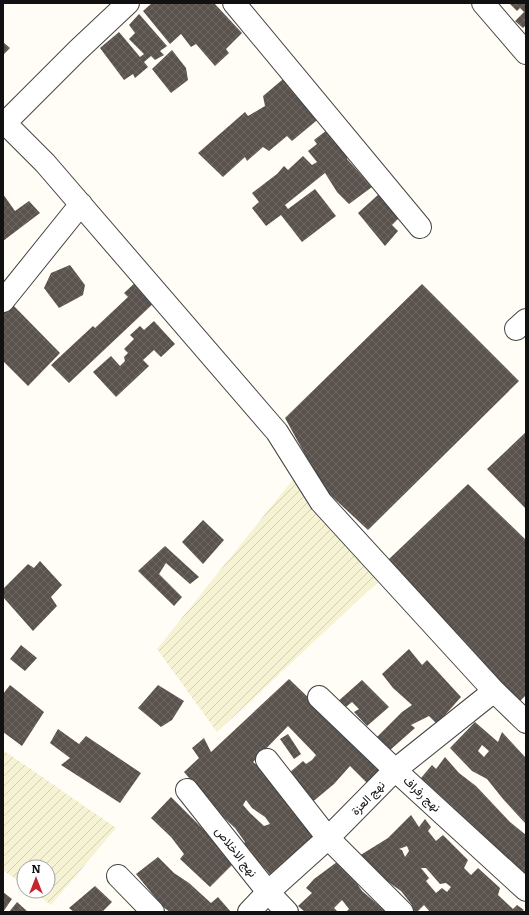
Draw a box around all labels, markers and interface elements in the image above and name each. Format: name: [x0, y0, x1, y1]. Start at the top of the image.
street label: نهج رفراف: [399, 771, 446, 816]
street label: نهج العزة: [346, 776, 389, 820]
street label: نهج الاخلاص: [210, 822, 262, 881]
north arrow: [16, 859, 56, 899]
text: N: [31, 860, 41, 876]

